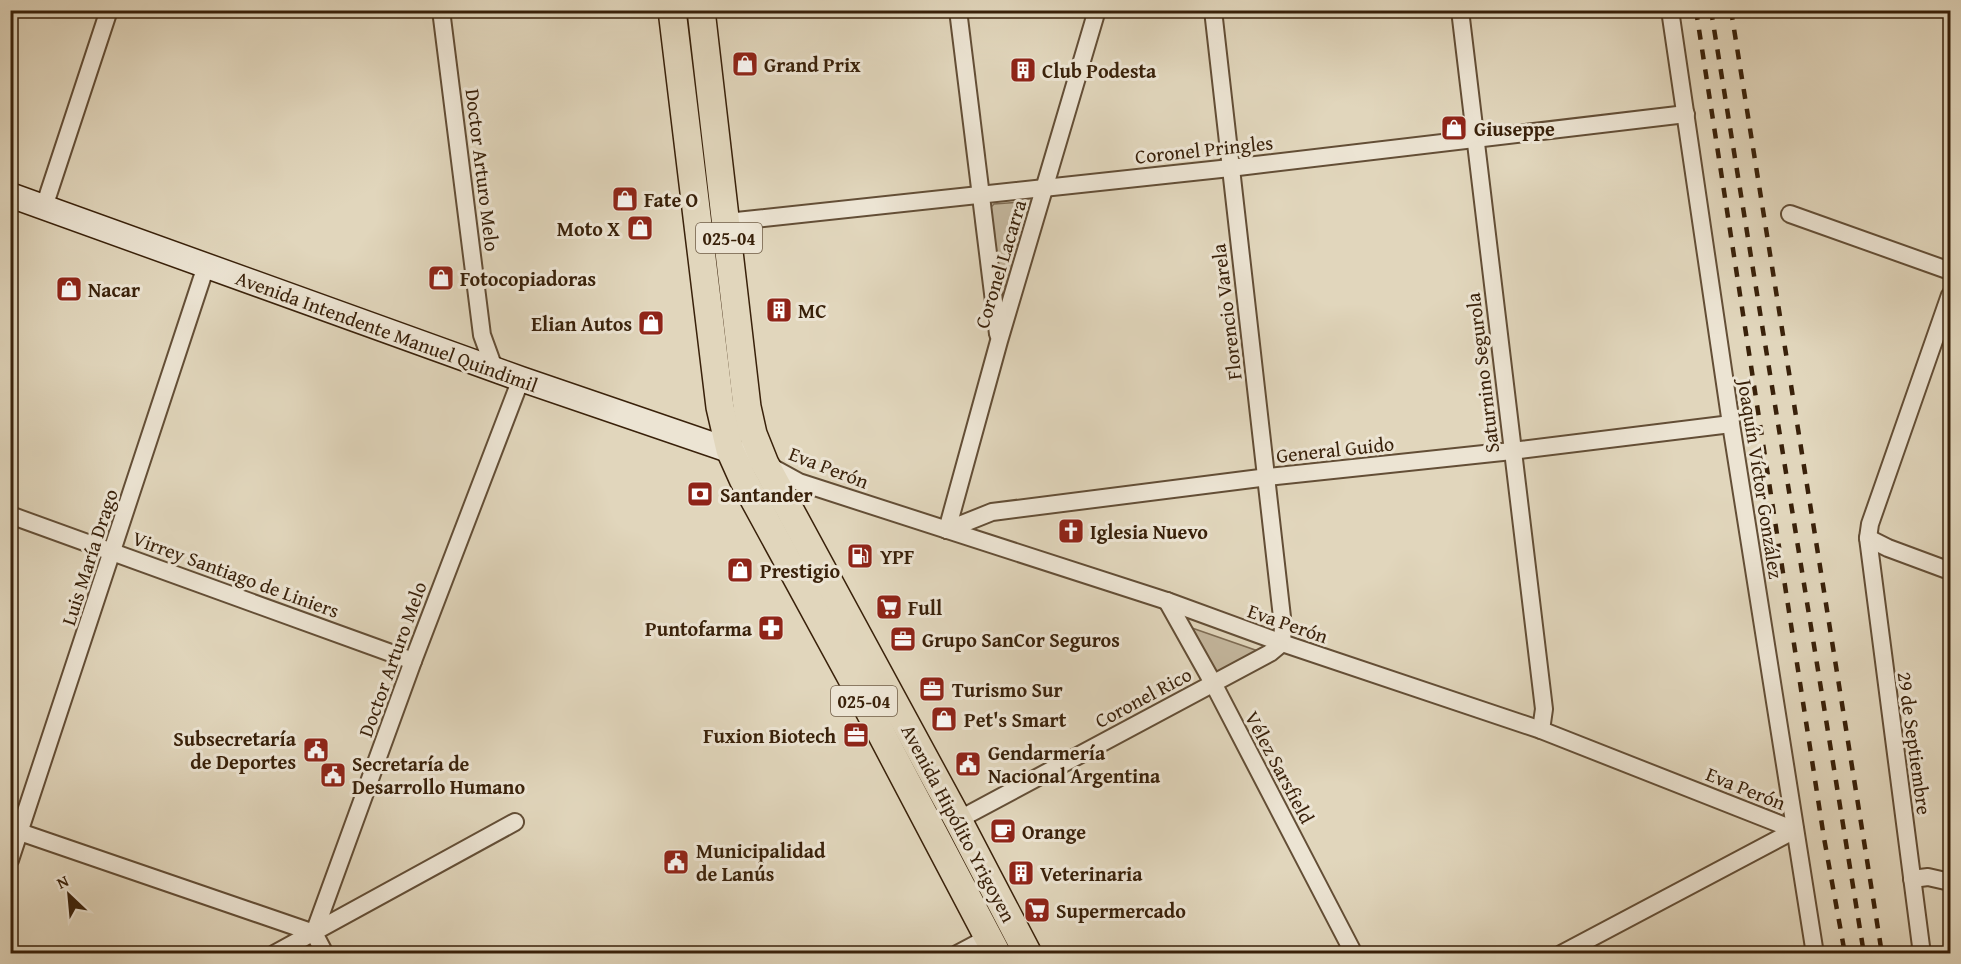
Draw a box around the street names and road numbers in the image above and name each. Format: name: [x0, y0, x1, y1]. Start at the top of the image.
street label: Doctor Arturo Melo: [459, 87, 507, 253]
street label: Coronel Pringles: [1134, 127, 1274, 171]
street label: Coronel Lacarra: [967, 196, 1033, 332]
road number: 025-04: [696, 223, 762, 253]
street label: Florencio Varela: [1203, 242, 1249, 382]
street label: Avenida Intendente Manuel Quindimil: [232, 263, 542, 399]
street label: Saturnino Segurola: [1458, 291, 1506, 455]
street label: Joaquín Víctor González: [1730, 374, 1791, 581]
street label: General Guido: [1275, 428, 1395, 470]
street label: Eva Perón: [785, 439, 873, 495]
street label: Luis María Drago: [53, 485, 125, 629]
street label: Virrey Santiago de Liniers: [129, 523, 343, 625]
street label: Doctor Arturo Melo: [350, 577, 434, 741]
street label: Eva Perón: [1244, 596, 1332, 650]
street label: Coronel Rico: [1089, 659, 1197, 735]
street label: 29 de Septiembre: [1891, 670, 1939, 816]
road number: 025-04: [831, 686, 897, 716]
street label: Vélez Sarsfield: [1238, 706, 1322, 829]
street label: Avenida Hipólito Yrigoyen: [894, 719, 1024, 927]
street label: Eva Perón: [1702, 759, 1790, 817]

